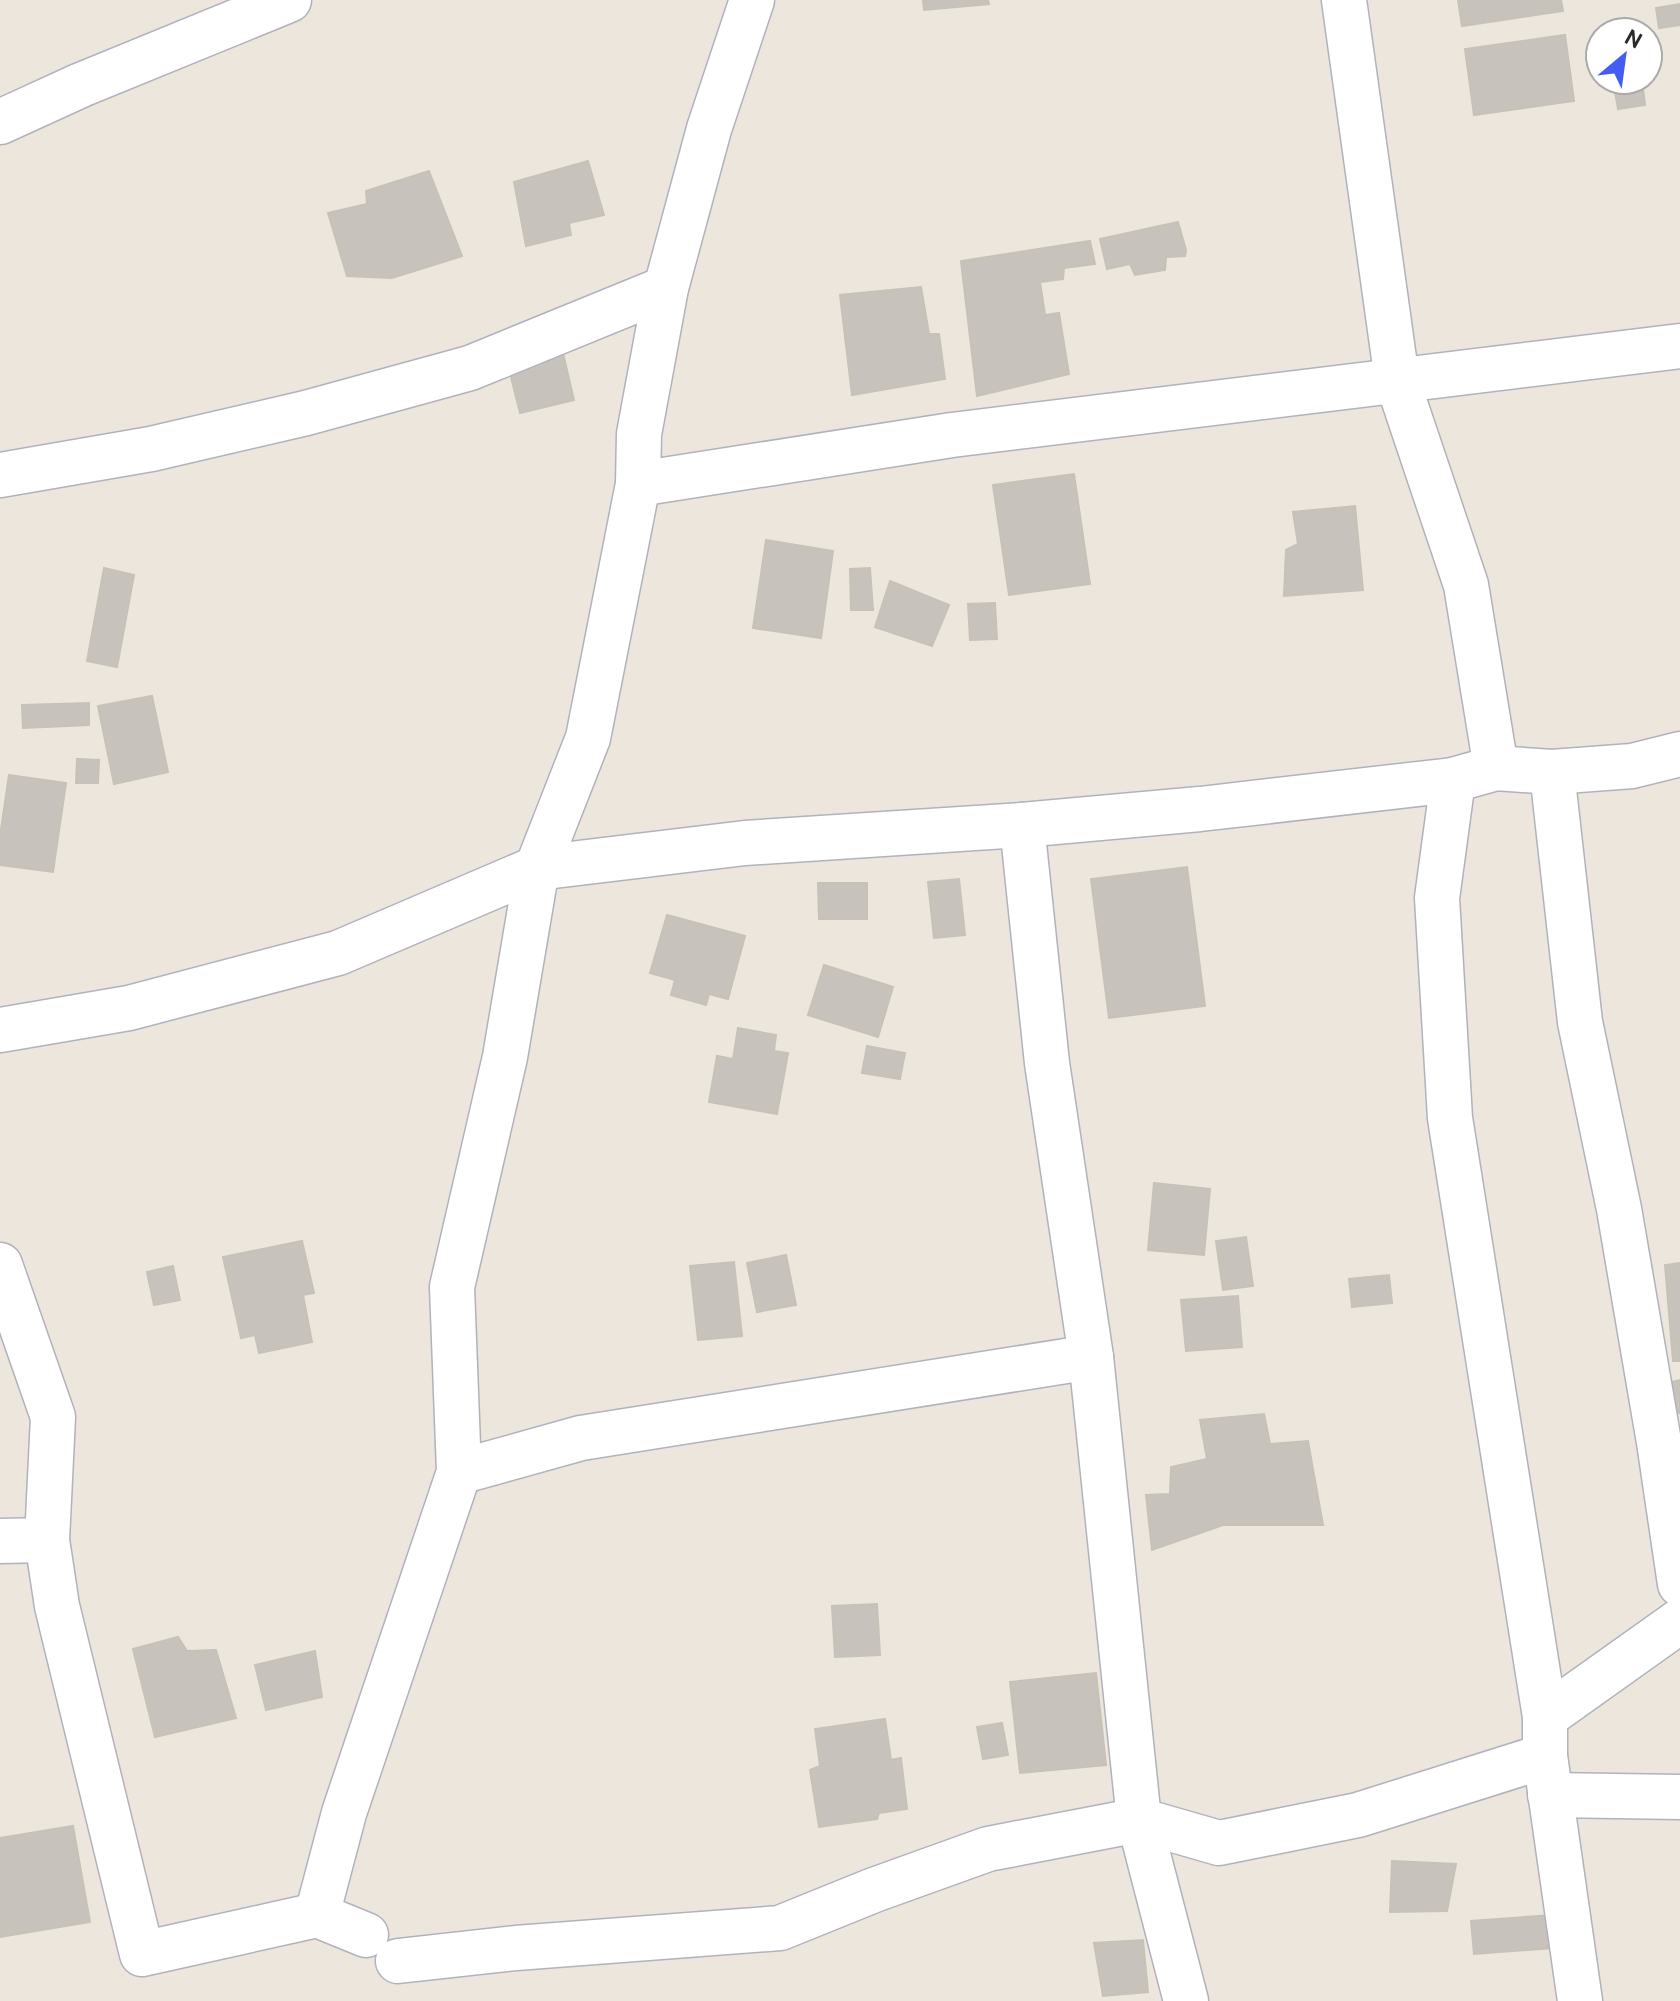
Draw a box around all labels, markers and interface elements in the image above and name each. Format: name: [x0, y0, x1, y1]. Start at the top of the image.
north arrow: [1584, 16, 1664, 96]
text: N: [1620, 23, 1647, 55]

